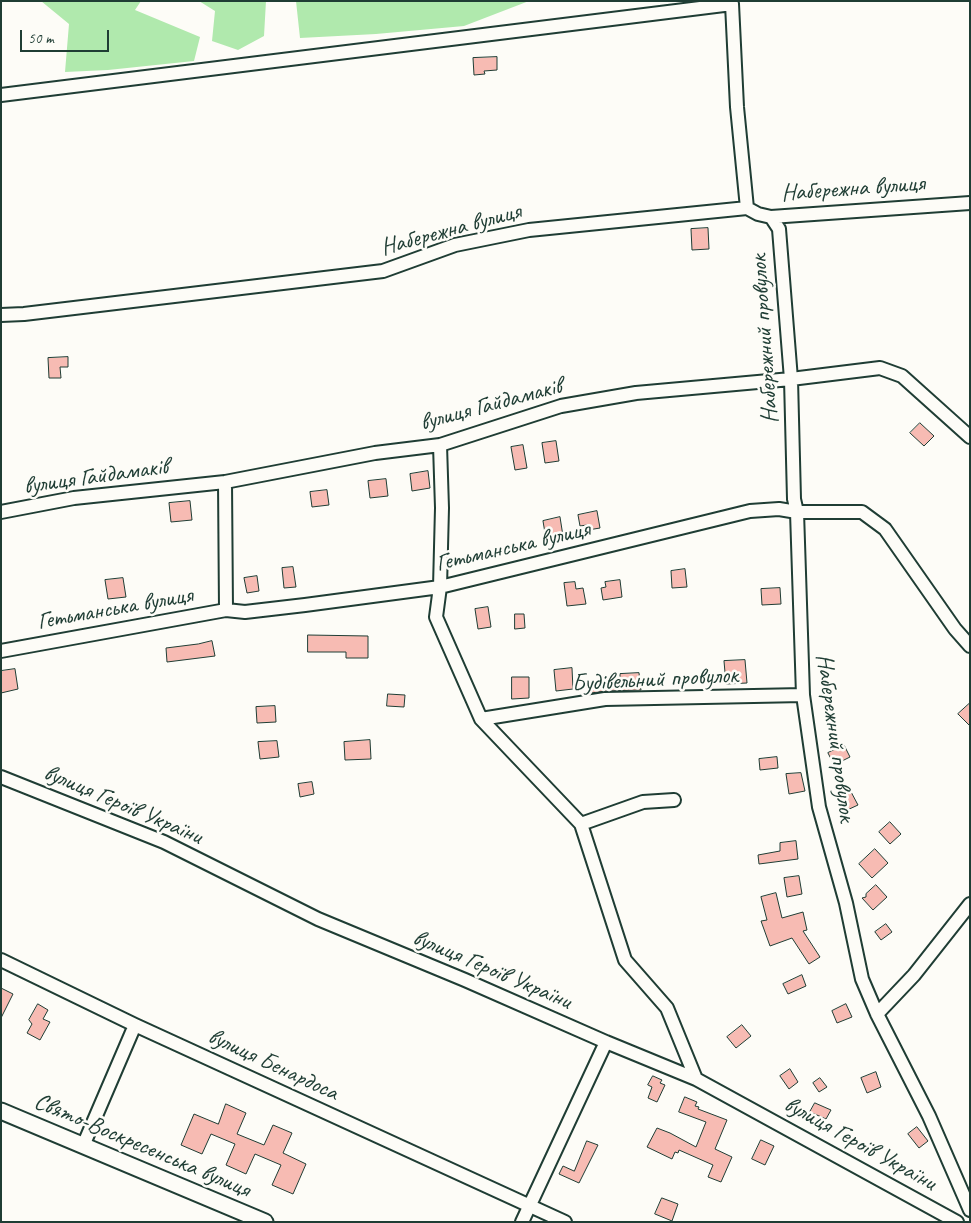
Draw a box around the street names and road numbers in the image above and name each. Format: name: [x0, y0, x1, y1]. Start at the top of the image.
street label: Набережна вулиця: [780, 170, 926, 208]
street label: Набережна вулиця: [378, 197, 524, 263]
street label: Набережний провулок: [745, 254, 785, 424]
street label: вулиця Гайдамаків: [417, 372, 565, 438]
street label: вулиця Гайдамаків: [22, 453, 170, 501]
street label: Гетьманська вулиця: [433, 515, 593, 579]
street label: Гетьманська вулиця: [35, 581, 195, 637]
street label: Набережний провулок: [809, 652, 861, 824]
street label: Будівельний провулок: [571, 661, 739, 699]
street label: вулиця Героїв України: [39, 759, 207, 851]
street label: вулиця Героїв України: [408, 924, 576, 1016]
street label: вулиця Бенардоса: [203, 1022, 343, 1108]
street label: Свято-Воскресенська вулиця: [30, 1087, 254, 1205]
street label: вулиця Героїв України: [779, 1090, 941, 1198]

